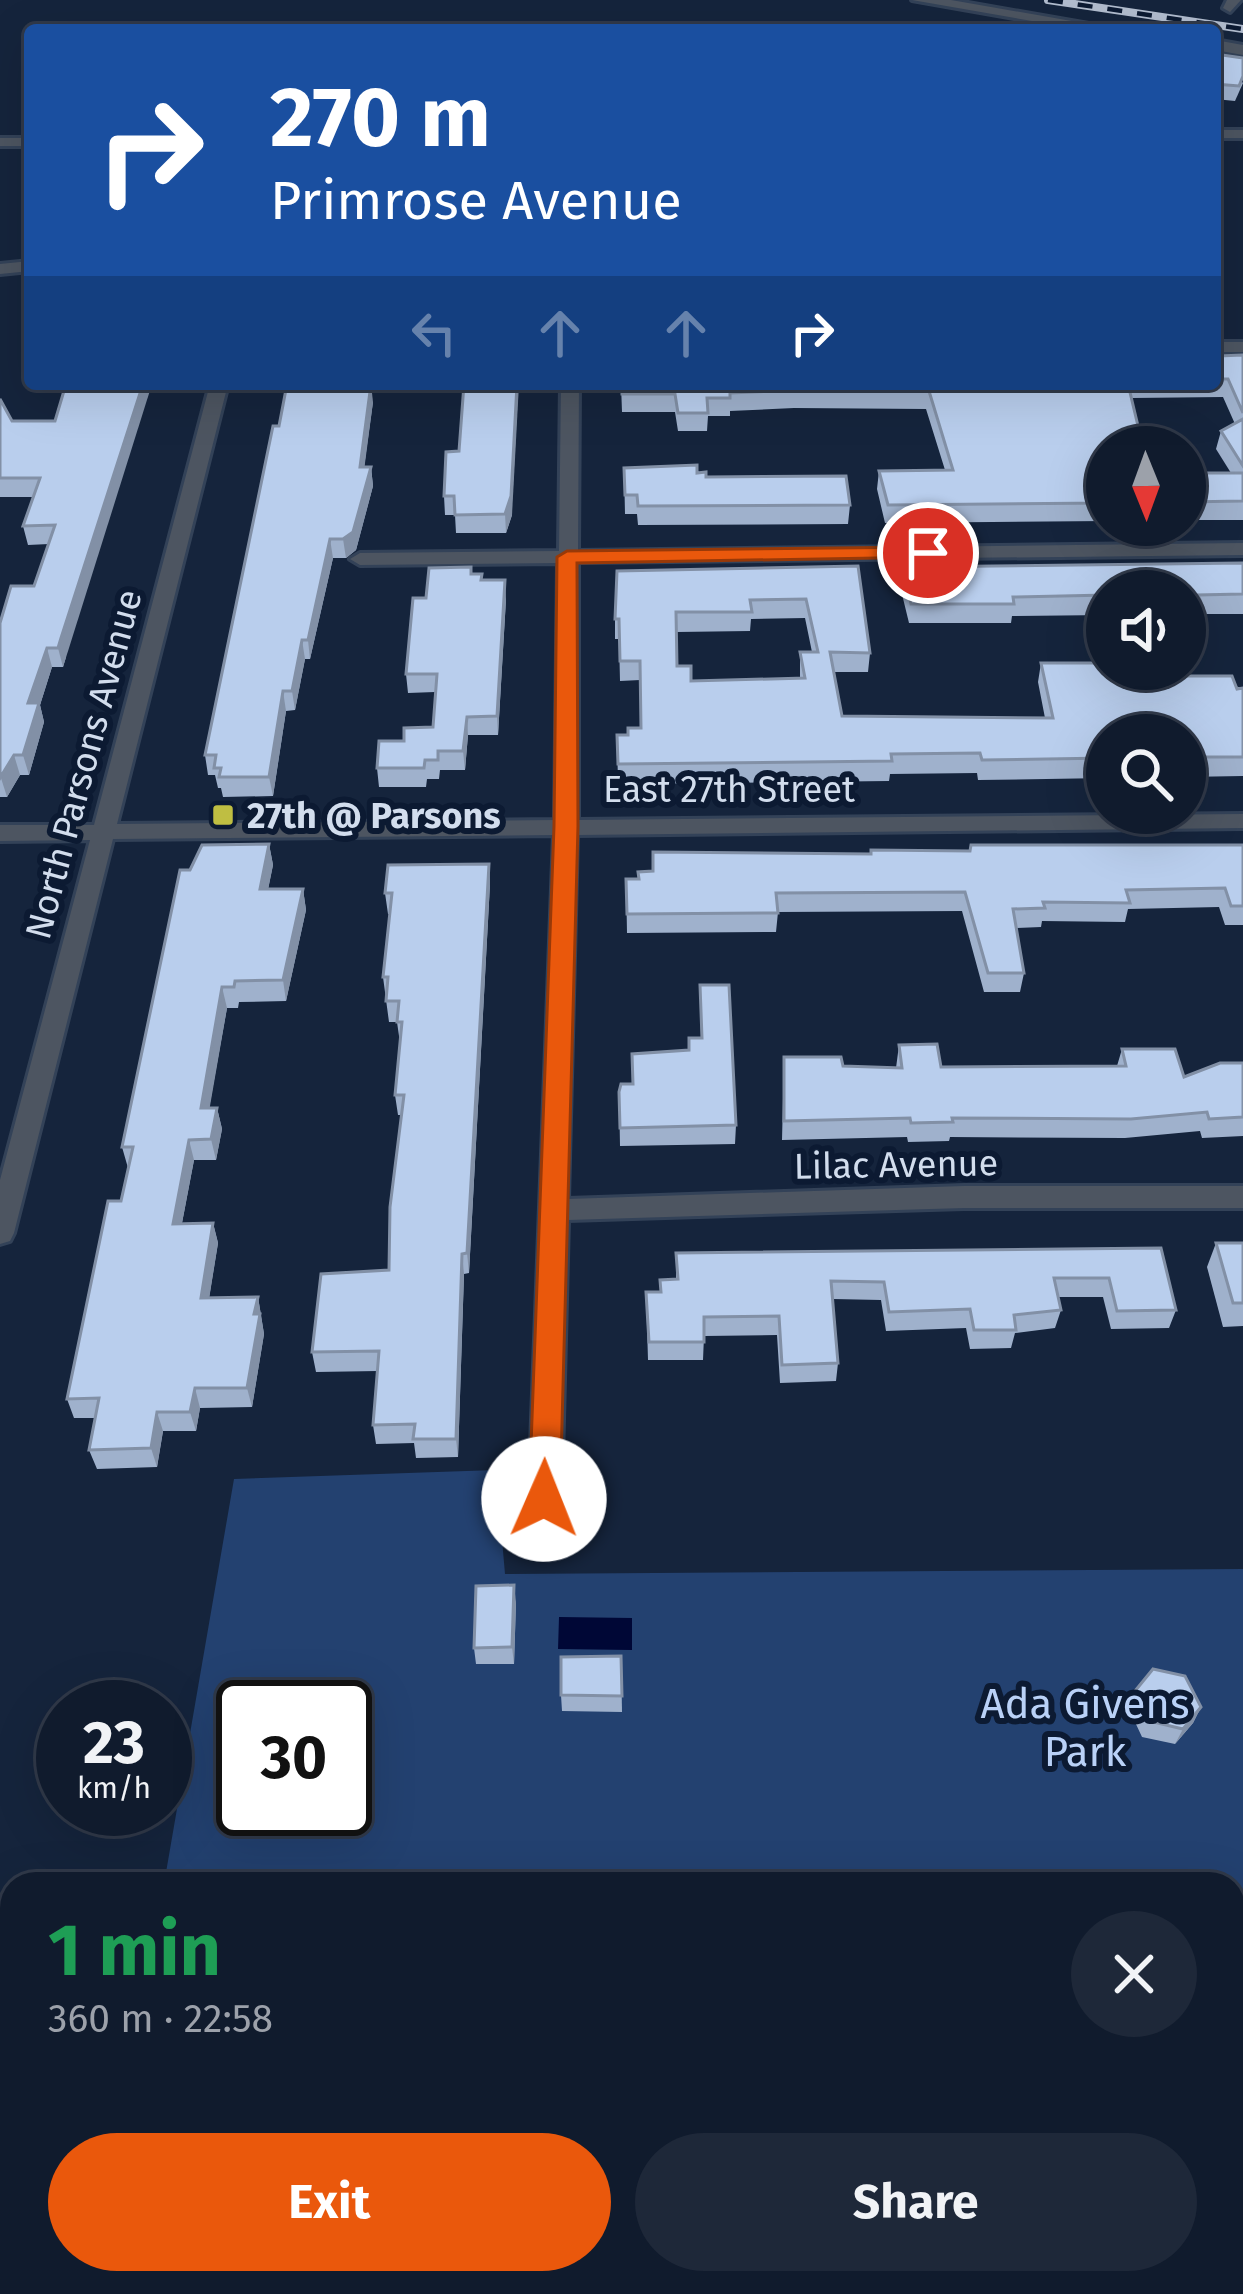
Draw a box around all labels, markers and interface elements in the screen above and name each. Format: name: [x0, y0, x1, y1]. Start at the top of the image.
text: 270 m: [270, 67, 491, 168]
icon: right: [72, 72, 228, 228]
text: Primrose Avenue: [270, 169, 682, 233]
icon: left: [401, 300, 467, 366]
icon: ahead: [527, 300, 593, 366]
icon: ahead: [653, 300, 719, 366]
icon: right: [779, 300, 845, 366]
north arrow: [1086, 426, 1206, 546]
map controls: [1086, 426, 1206, 834]
pin: [877, 502, 979, 604]
icon: arrive: [895, 520, 961, 586]
button: sound: [1086, 570, 1206, 690]
street label: North Parsons Avenue: [16, 585, 152, 944]
button: search: [1086, 714, 1206, 834]
street label: East 27th Street: [603, 768, 855, 812]
place label: 27th @ Parsons: [247, 794, 501, 838]
marker: 27th @ Parsons: [210, 802, 236, 828]
street label: Lilac Avenue: [794, 1141, 999, 1189]
position arrow: [481, 1436, 607, 1562]
park label: Ada Givens Park: [980, 1679, 1190, 1777]
speed limit sign: 30: [216, 1680, 372, 1836]
text: 23: [83, 1707, 145, 1779]
text: km/h: [77, 1770, 151, 1806]
text: 1 min: [48, 1908, 221, 1994]
button: close: [1071, 1911, 1197, 2037]
text: 360 m · 22:58: [48, 1996, 273, 2042]
button: Exit: [48, 2133, 611, 2271]
button: Share: [635, 2133, 1197, 2271]

